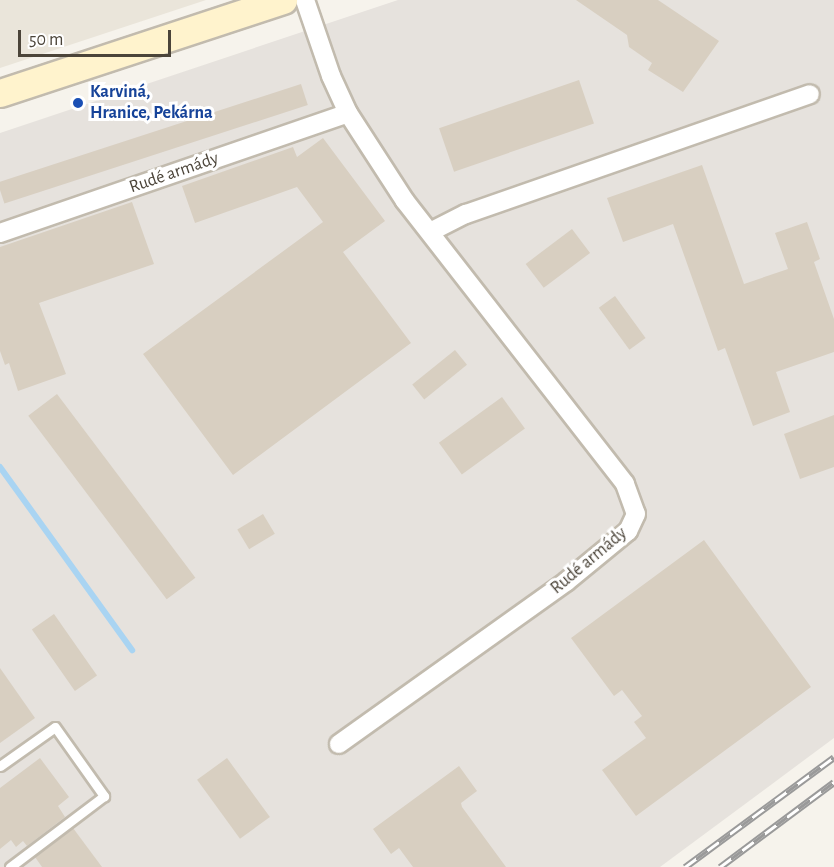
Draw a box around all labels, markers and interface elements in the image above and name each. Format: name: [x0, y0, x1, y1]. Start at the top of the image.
scale bar: [21, 18, 174, 56]
text: 50 m: [29, 31, 63, 49]
place label: Karviná, Hranice, Pekárna: [90, 82, 213, 124]
marker: Karviná, Hranice, Pekárna: [71, 96, 85, 110]
street label: Rudé armády: [127, 148, 221, 198]
street label: Rudé armády: [546, 523, 632, 599]

